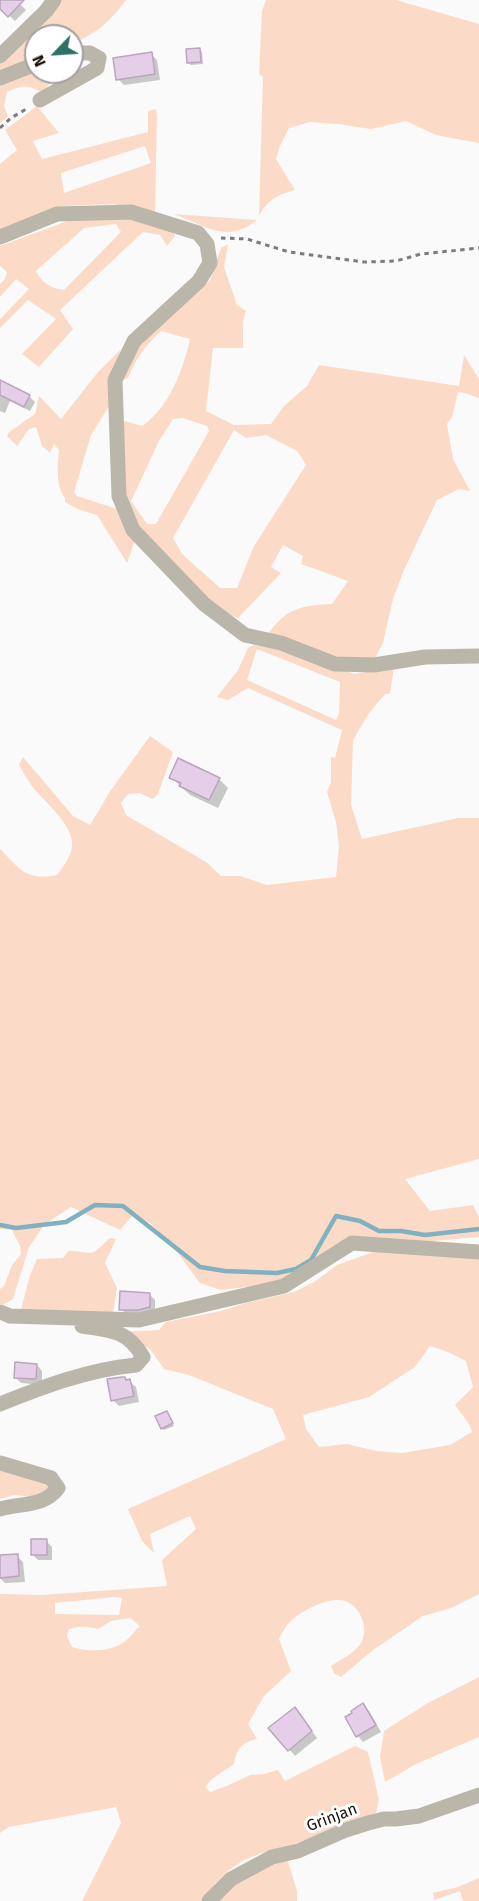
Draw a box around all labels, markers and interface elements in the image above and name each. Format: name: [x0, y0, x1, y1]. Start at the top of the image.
north arrow: [24, 24, 84, 84]
text: N: [28, 52, 50, 70]
street label: Grinjan: [304, 1800, 360, 1836]

